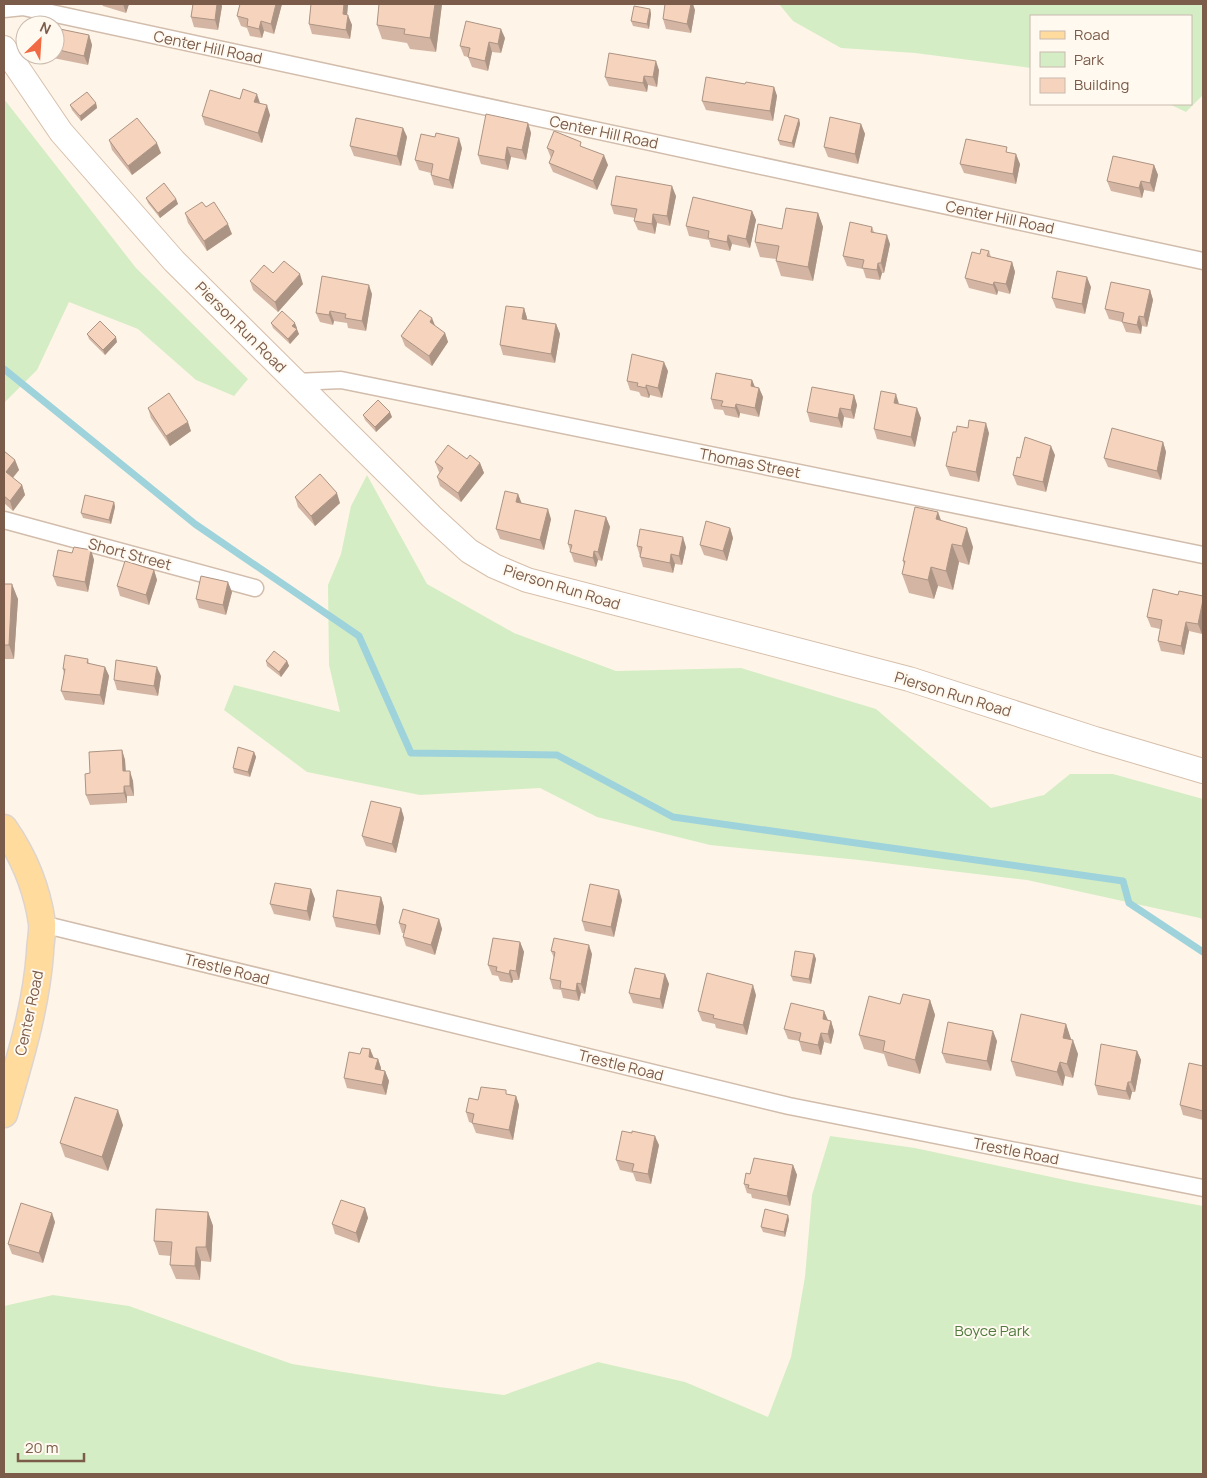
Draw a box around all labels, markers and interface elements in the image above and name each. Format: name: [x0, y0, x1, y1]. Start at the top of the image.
north arrow: [15, 15, 65, 65]
legend: [1030, 15, 1192, 105]
text: N: [37, 17, 54, 39]
text: Road: [1074, 24, 1110, 45]
street label: Center Hill Road: [152, 25, 264, 69]
text: Park: [1074, 49, 1104, 70]
text: Building: [1074, 74, 1129, 95]
street label: Center Hill Road: [548, 110, 660, 154]
street label: Center Hill Road: [944, 195, 1056, 239]
street label: Pierson Run Road: [191, 277, 291, 377]
street label: Thomas Street: [698, 443, 802, 483]
street label: Short Street: [86, 533, 174, 575]
street label: Pierson Run Road: [501, 559, 623, 615]
street label: Pierson Run Road: [892, 666, 1014, 722]
street label: Trestle Road: [182, 948, 272, 990]
street label: Center Road: [10, 968, 48, 1058]
street label: Trestle Road: [576, 1044, 666, 1086]
street label: Trestle Road: [971, 1132, 1061, 1170]
park label: Boyce Park: [954, 1320, 1030, 1341]
scale bar: [18, 1430, 84, 1462]
text: 20 m: [25, 1437, 58, 1458]

